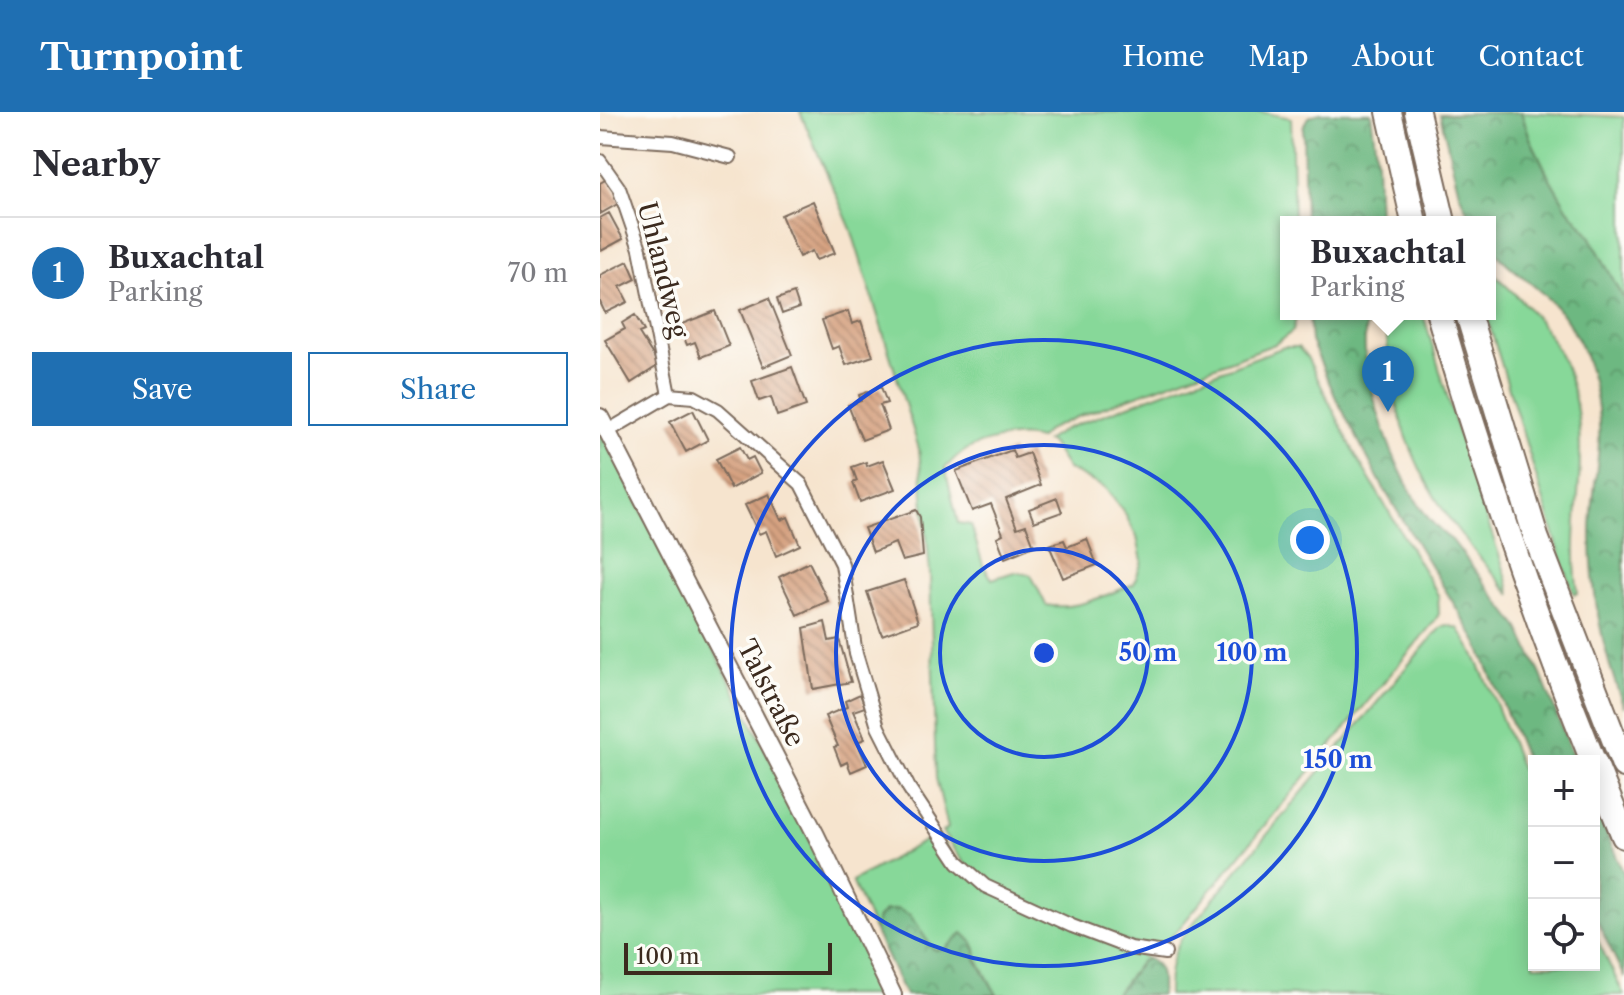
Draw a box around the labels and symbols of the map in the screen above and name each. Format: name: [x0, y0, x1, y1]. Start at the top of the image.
street label: Uhlandweg: [631, 199, 695, 341]
pin: 1: [1362, 346, 1414, 412]
your location: [1290, 520, 1330, 560]
street label: Talstraße: [730, 634, 812, 752]
text: 50 m: [1119, 638, 1177, 667]
text: 100 m: [1216, 638, 1288, 667]
centre of rings: [1030, 639, 1058, 667]
text: 150 m: [1303, 745, 1373, 774]
scale bar: [624, 939, 832, 975]

